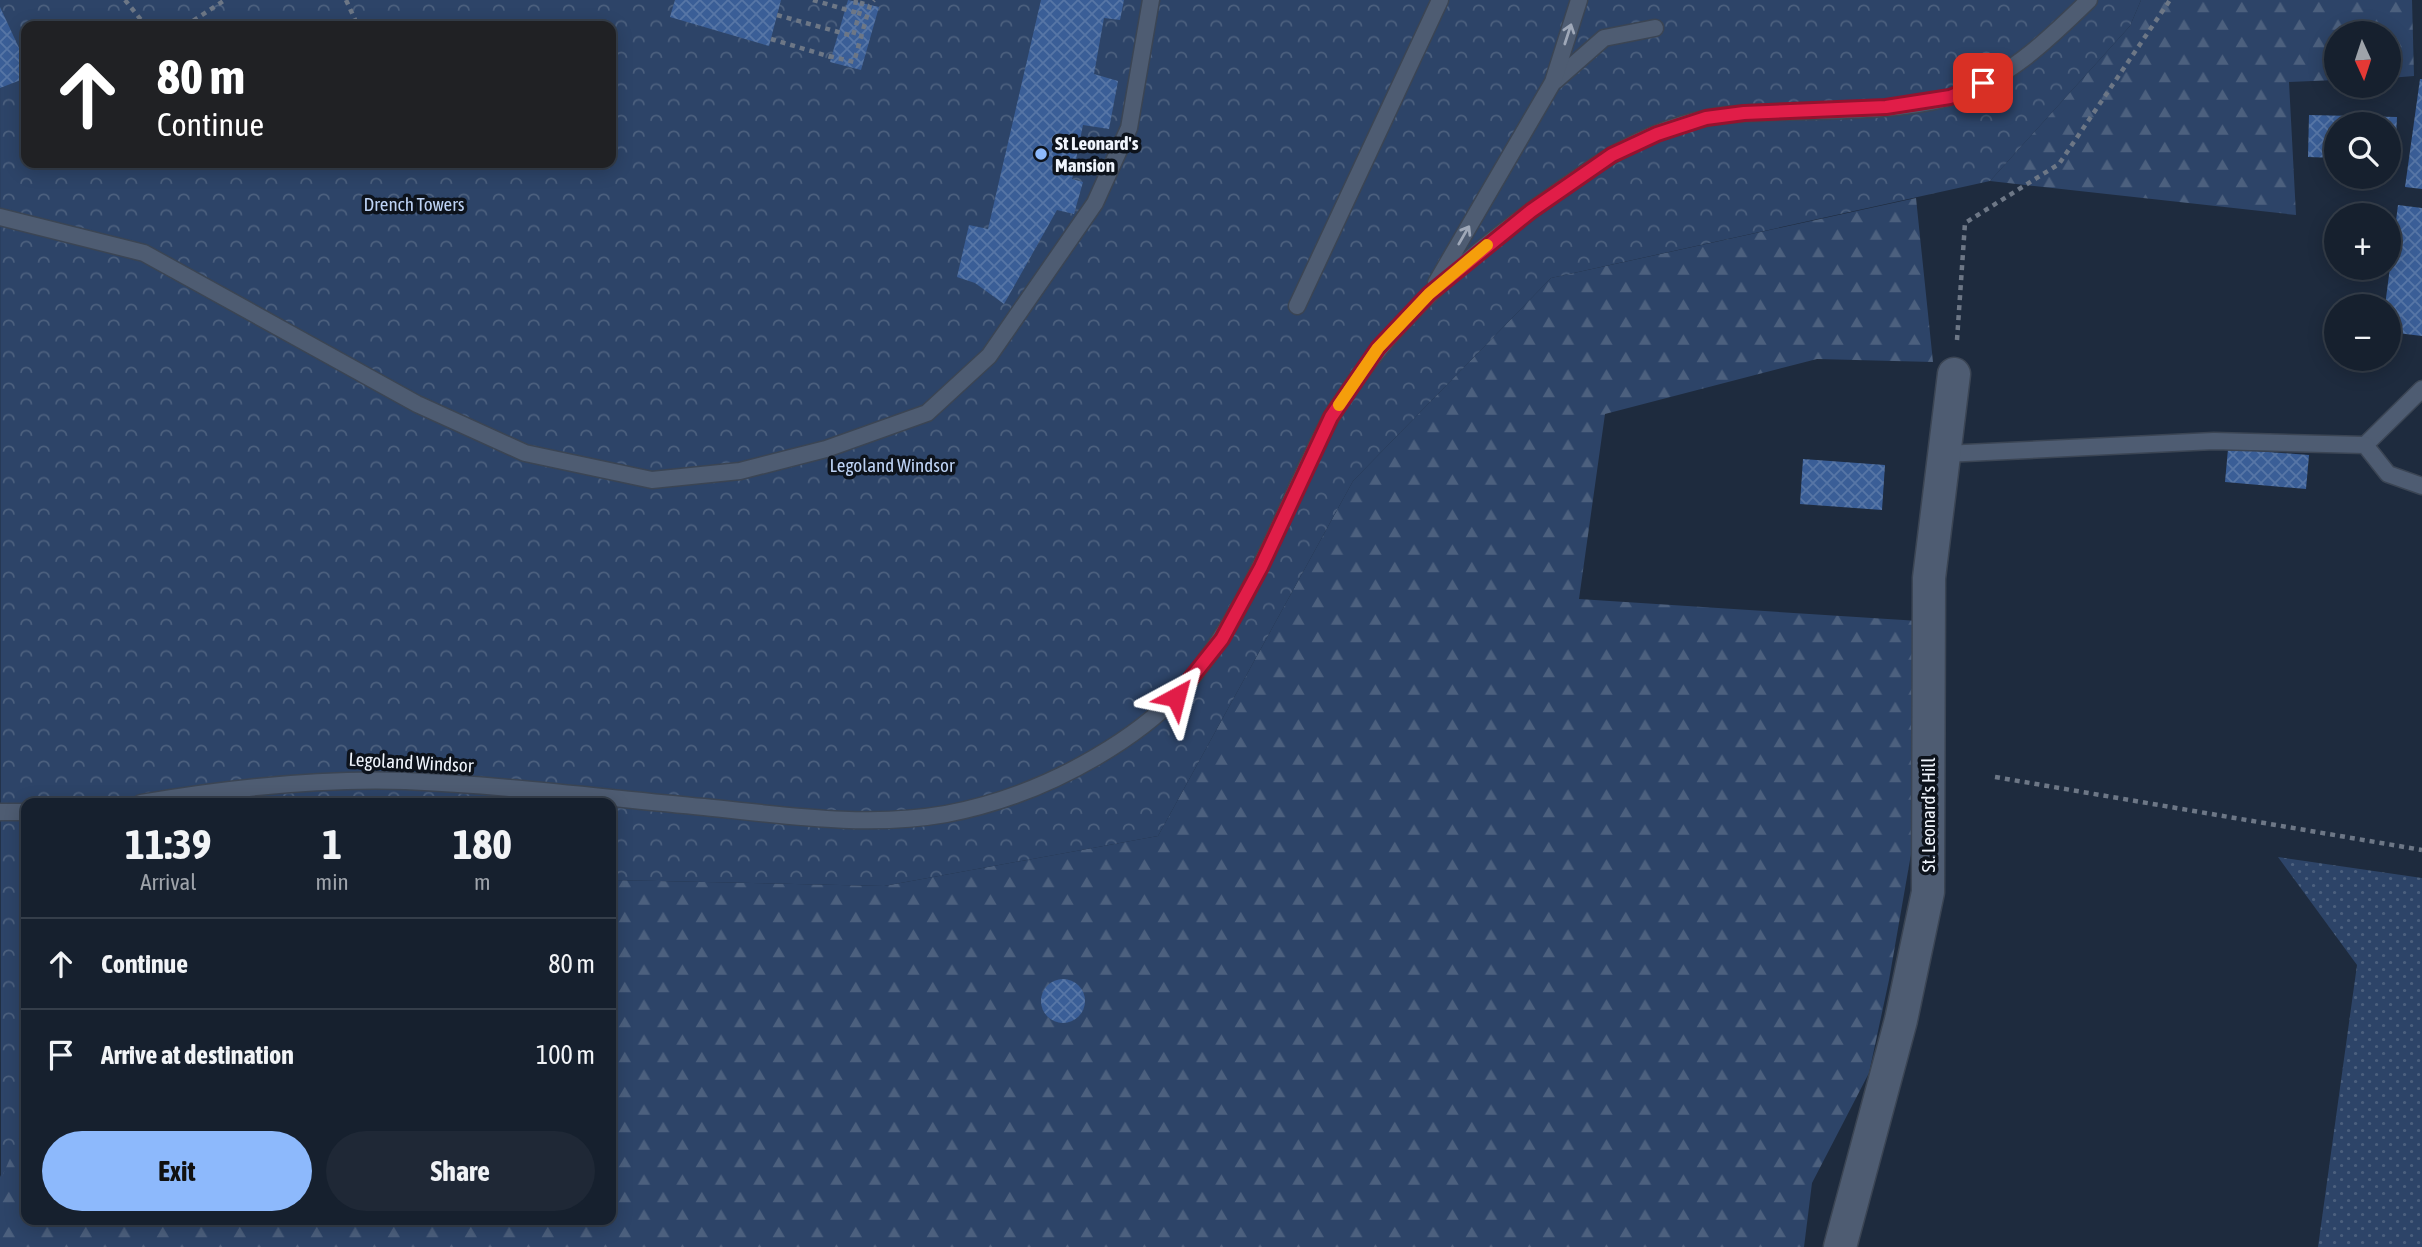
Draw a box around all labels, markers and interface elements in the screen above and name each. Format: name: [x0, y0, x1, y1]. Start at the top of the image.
north arrow: [2324, 21, 2401, 98]
map controls: [2324, 21, 2401, 371]
one-way arrow: [1563, 23, 1576, 45]
text: 80 m: [157, 48, 245, 104]
icon: ahead: [42, 49, 133, 140]
pin: [1953, 53, 2013, 113]
icon: arrive: [1964, 64, 2002, 102]
text: Continue: [157, 106, 264, 143]
button: search: [2324, 112, 2401, 189]
place label: St Leonard's Mansion: [1055, 132, 1139, 176]
marker: St Leonard's Mansion: [1033, 146, 1049, 162]
park label: Drench Towers: [364, 193, 465, 215]
button: +: [2324, 203, 2401, 280]
one-way arrow: [1457, 226, 1471, 246]
button: −: [2324, 294, 2401, 371]
park label: Legoland Windsor: [829, 454, 955, 476]
position arrow: [1139, 660, 1213, 734]
street label: Legoland Windsor: [348, 748, 474, 776]
street label: St. Leonard's Hill: [1917, 758, 1939, 872]
text: 11:39: [125, 820, 212, 868]
text: 1: [322, 820, 342, 868]
text: 180: [453, 820, 512, 868]
text: Arrival: [140, 869, 196, 895]
text: min: [316, 869, 349, 895]
text: m: [474, 869, 491, 895]
icon: ahead: [42, 945, 80, 983]
text: Continue: [101, 949, 188, 979]
text: 80 m: [548, 949, 595, 979]
icon: arrive: [42, 1036, 80, 1074]
text: Arrive at destination: [101, 1040, 294, 1070]
text: 100 m: [536, 1040, 595, 1070]
button: Exit: [42, 1131, 312, 1211]
button: Share: [326, 1131, 595, 1211]

